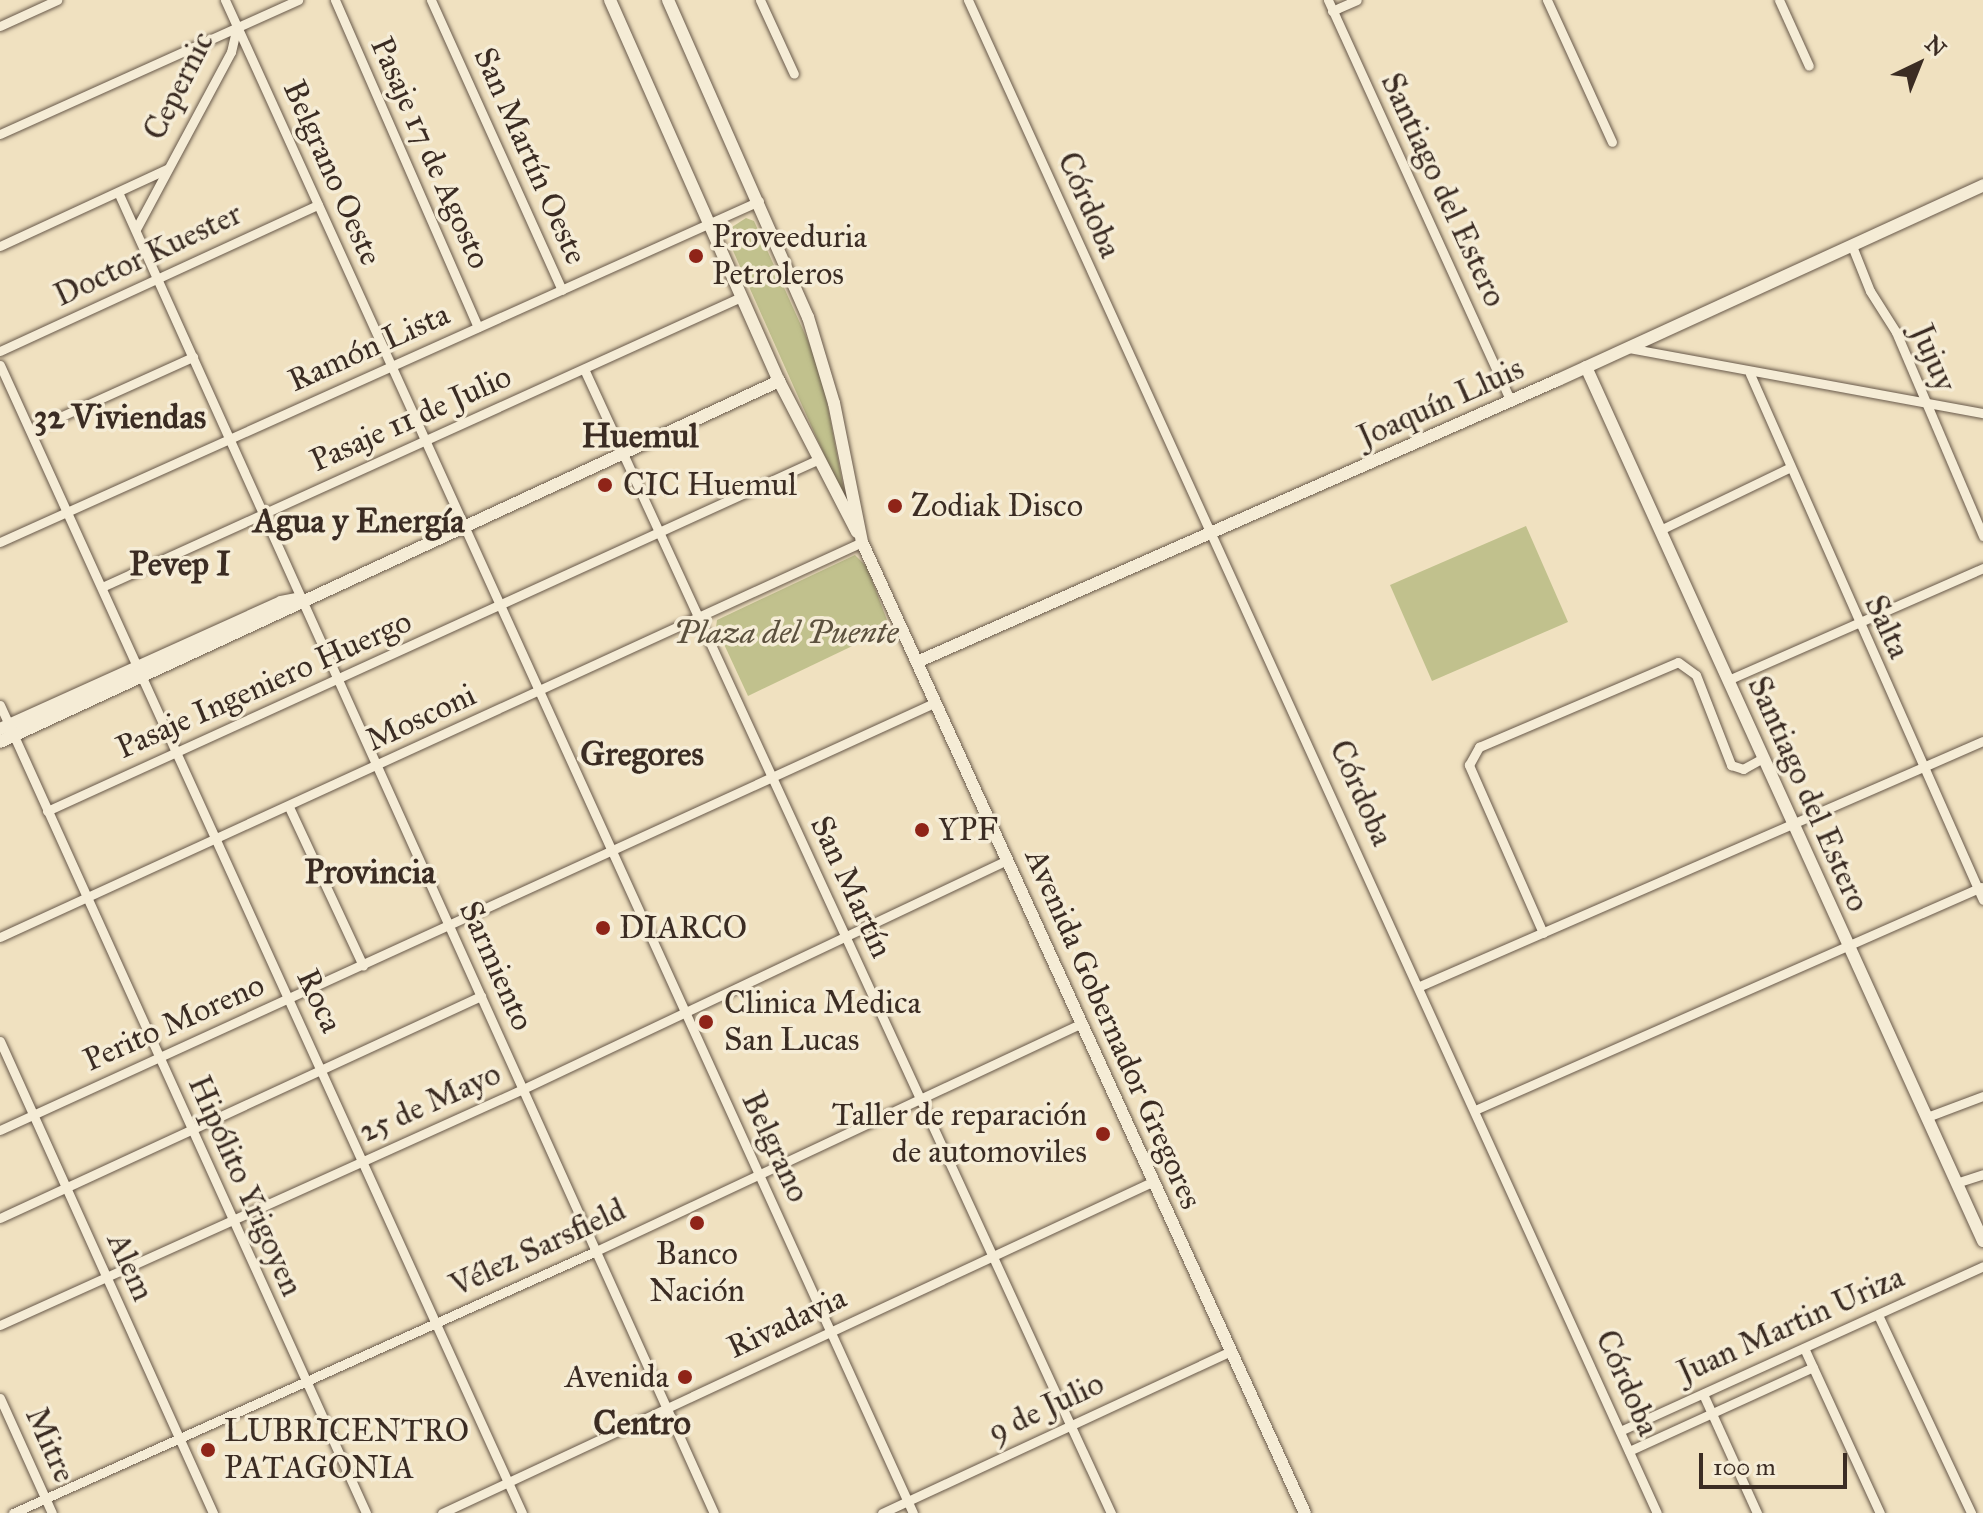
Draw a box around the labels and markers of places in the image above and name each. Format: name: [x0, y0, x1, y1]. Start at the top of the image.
place label: Proveeduria Petroleros: [712, 219, 867, 294]
marker: Proveeduria Petroleros: [687, 247, 705, 265]
place label: CIC Huemul: [623, 466, 797, 504]
marker: CIC Huemul: [594, 474, 616, 496]
place label: Zodiak Disco: [911, 487, 1083, 525]
marker: Zodiak Disco: [886, 497, 904, 515]
place label: YPF: [938, 811, 998, 849]
marker: YPF: [913, 821, 931, 839]
place label: DIARCO: [619, 909, 747, 947]
marker: DIARCO: [594, 919, 612, 937]
place label: Clinica Medica San Lucas: [724, 985, 921, 1060]
marker: Clinica Medica San Lucas: [695, 1011, 717, 1033]
place label: Taller de reparación de automoviles: [832, 1097, 1087, 1172]
marker: Taller de reparación de automoviles: [1094, 1125, 1112, 1143]
marker: Banco Nación: [688, 1214, 706, 1232]
place label: Banco Nación: [649, 1236, 745, 1311]
place label: Avenida: [565, 1358, 669, 1396]
marker: Avenida: [676, 1368, 694, 1386]
place label: LUBRICENTRO PATAGONIA: [224, 1413, 469, 1488]
marker: LUBRICENTRO PATAGONIA: [199, 1441, 217, 1459]

